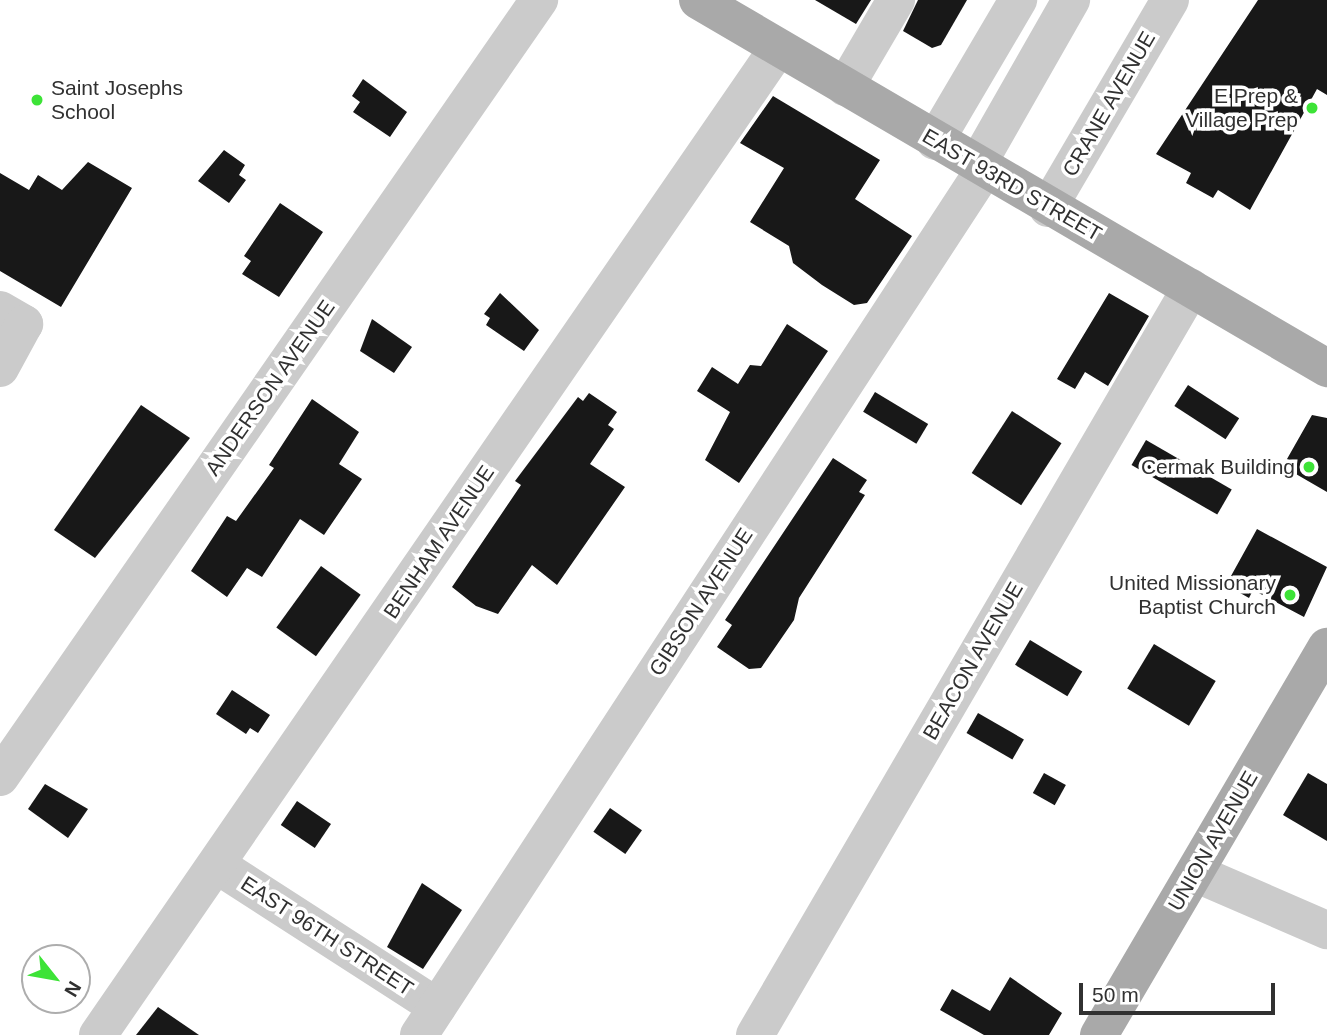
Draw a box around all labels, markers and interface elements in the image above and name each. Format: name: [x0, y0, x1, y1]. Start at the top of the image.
street label: CRANE AVENUE: [1057, 27, 1161, 181]
place label: Saint Josephs School: [51, 75, 183, 125]
place label: E Prep & Village Prep: [1185, 83, 1298, 133]
marker: Saint Josephs School: [29, 92, 45, 108]
marker: E Prep & Village Prep: [1304, 100, 1320, 116]
street label: EAST 93RD STREET: [918, 123, 1106, 247]
street label: ANDERSON AVENUE: [200, 295, 340, 481]
place label: Cermak Building: [1141, 454, 1295, 480]
marker: Cermak Building: [1301, 459, 1317, 475]
street label: BENHAM AVENUE: [378, 460, 500, 624]
street label: GIBSON AVENUE: [644, 523, 758, 681]
place label: United Missionary Baptist Church: [1109, 570, 1276, 620]
street label: BEACON AVENUE: [917, 577, 1029, 745]
marker: United Missionary Baptist Church: [1282, 587, 1298, 603]
street label: UNION AVENUE: [1163, 766, 1263, 916]
street label: EAST 96TH STREET: [236, 871, 418, 1001]
north arrow: [21, 944, 91, 1014]
scale bar: [1082, 968, 1278, 1012]
text: N: [60, 978, 85, 1000]
text: 50 m: [1092, 983, 1139, 1006]

